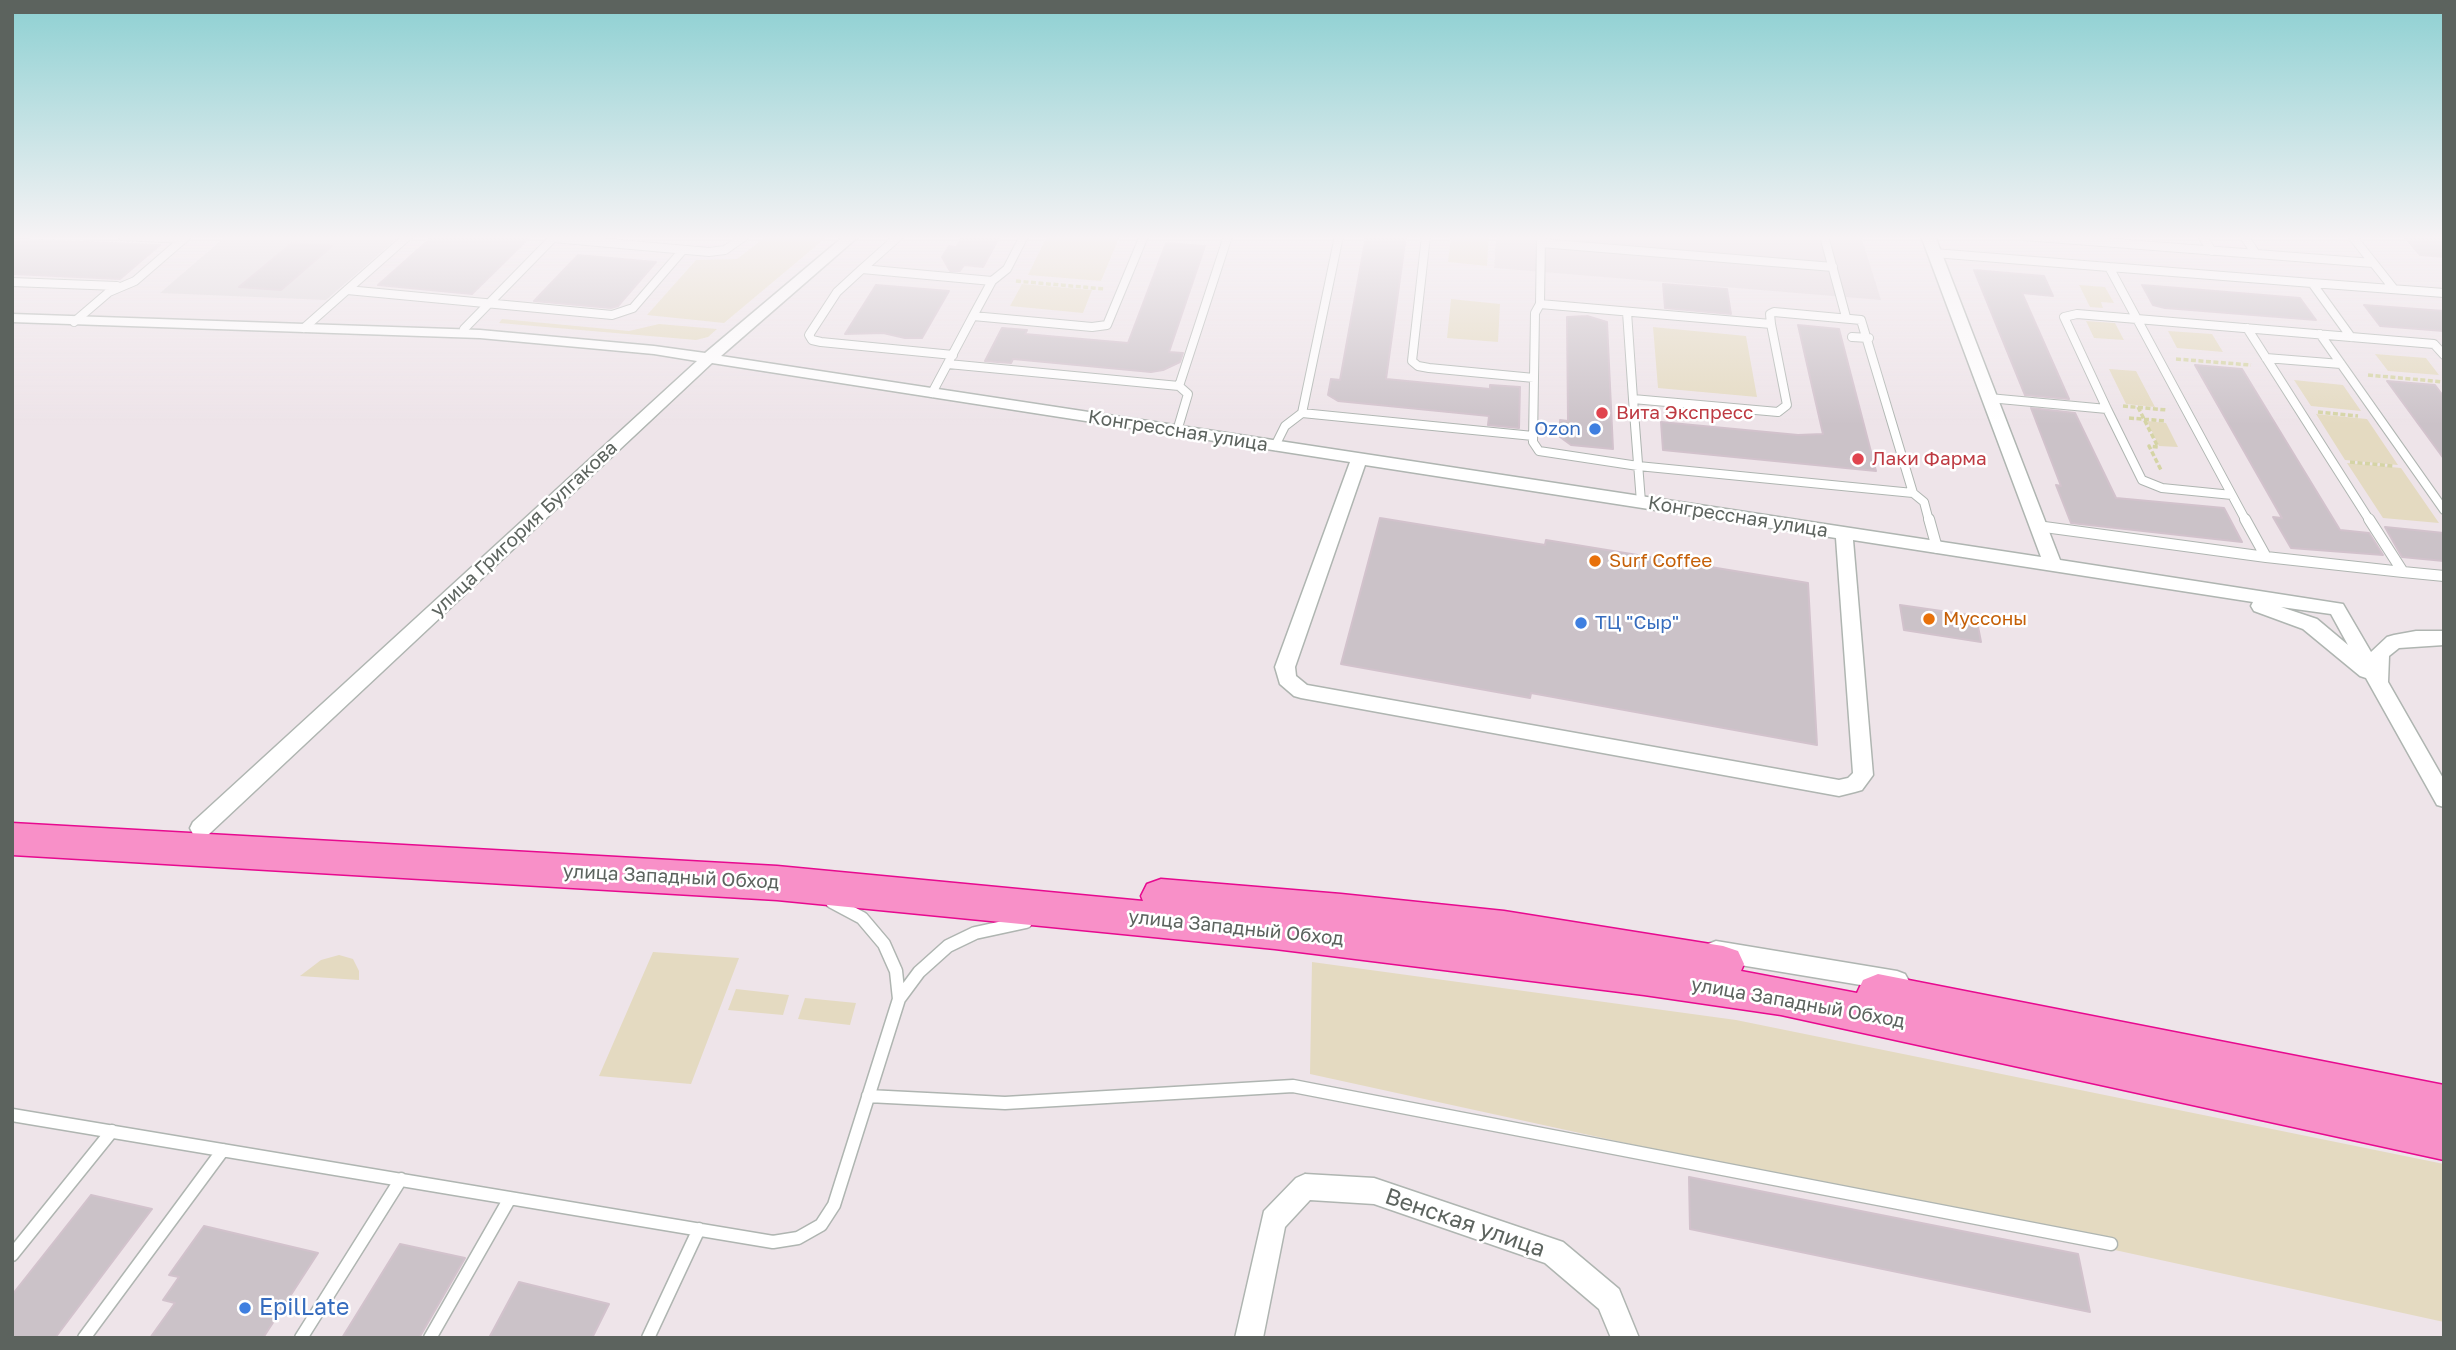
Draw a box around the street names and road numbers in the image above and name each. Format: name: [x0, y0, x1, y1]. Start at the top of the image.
street label: Конгрессная улица: [1087, 406, 1269, 456]
street label: улица Григория Булгакова: [426, 436, 622, 622]
street label: Конгрессная улица: [1647, 492, 1829, 542]
street label: улица Западный Обход: [562, 860, 780, 894]
street label: улица Западный Обход: [1127, 905, 1345, 951]
street label: улица Западный Обход: [1689, 973, 1907, 1033]
street label: Венская улица: [1381, 1183, 1549, 1263]

